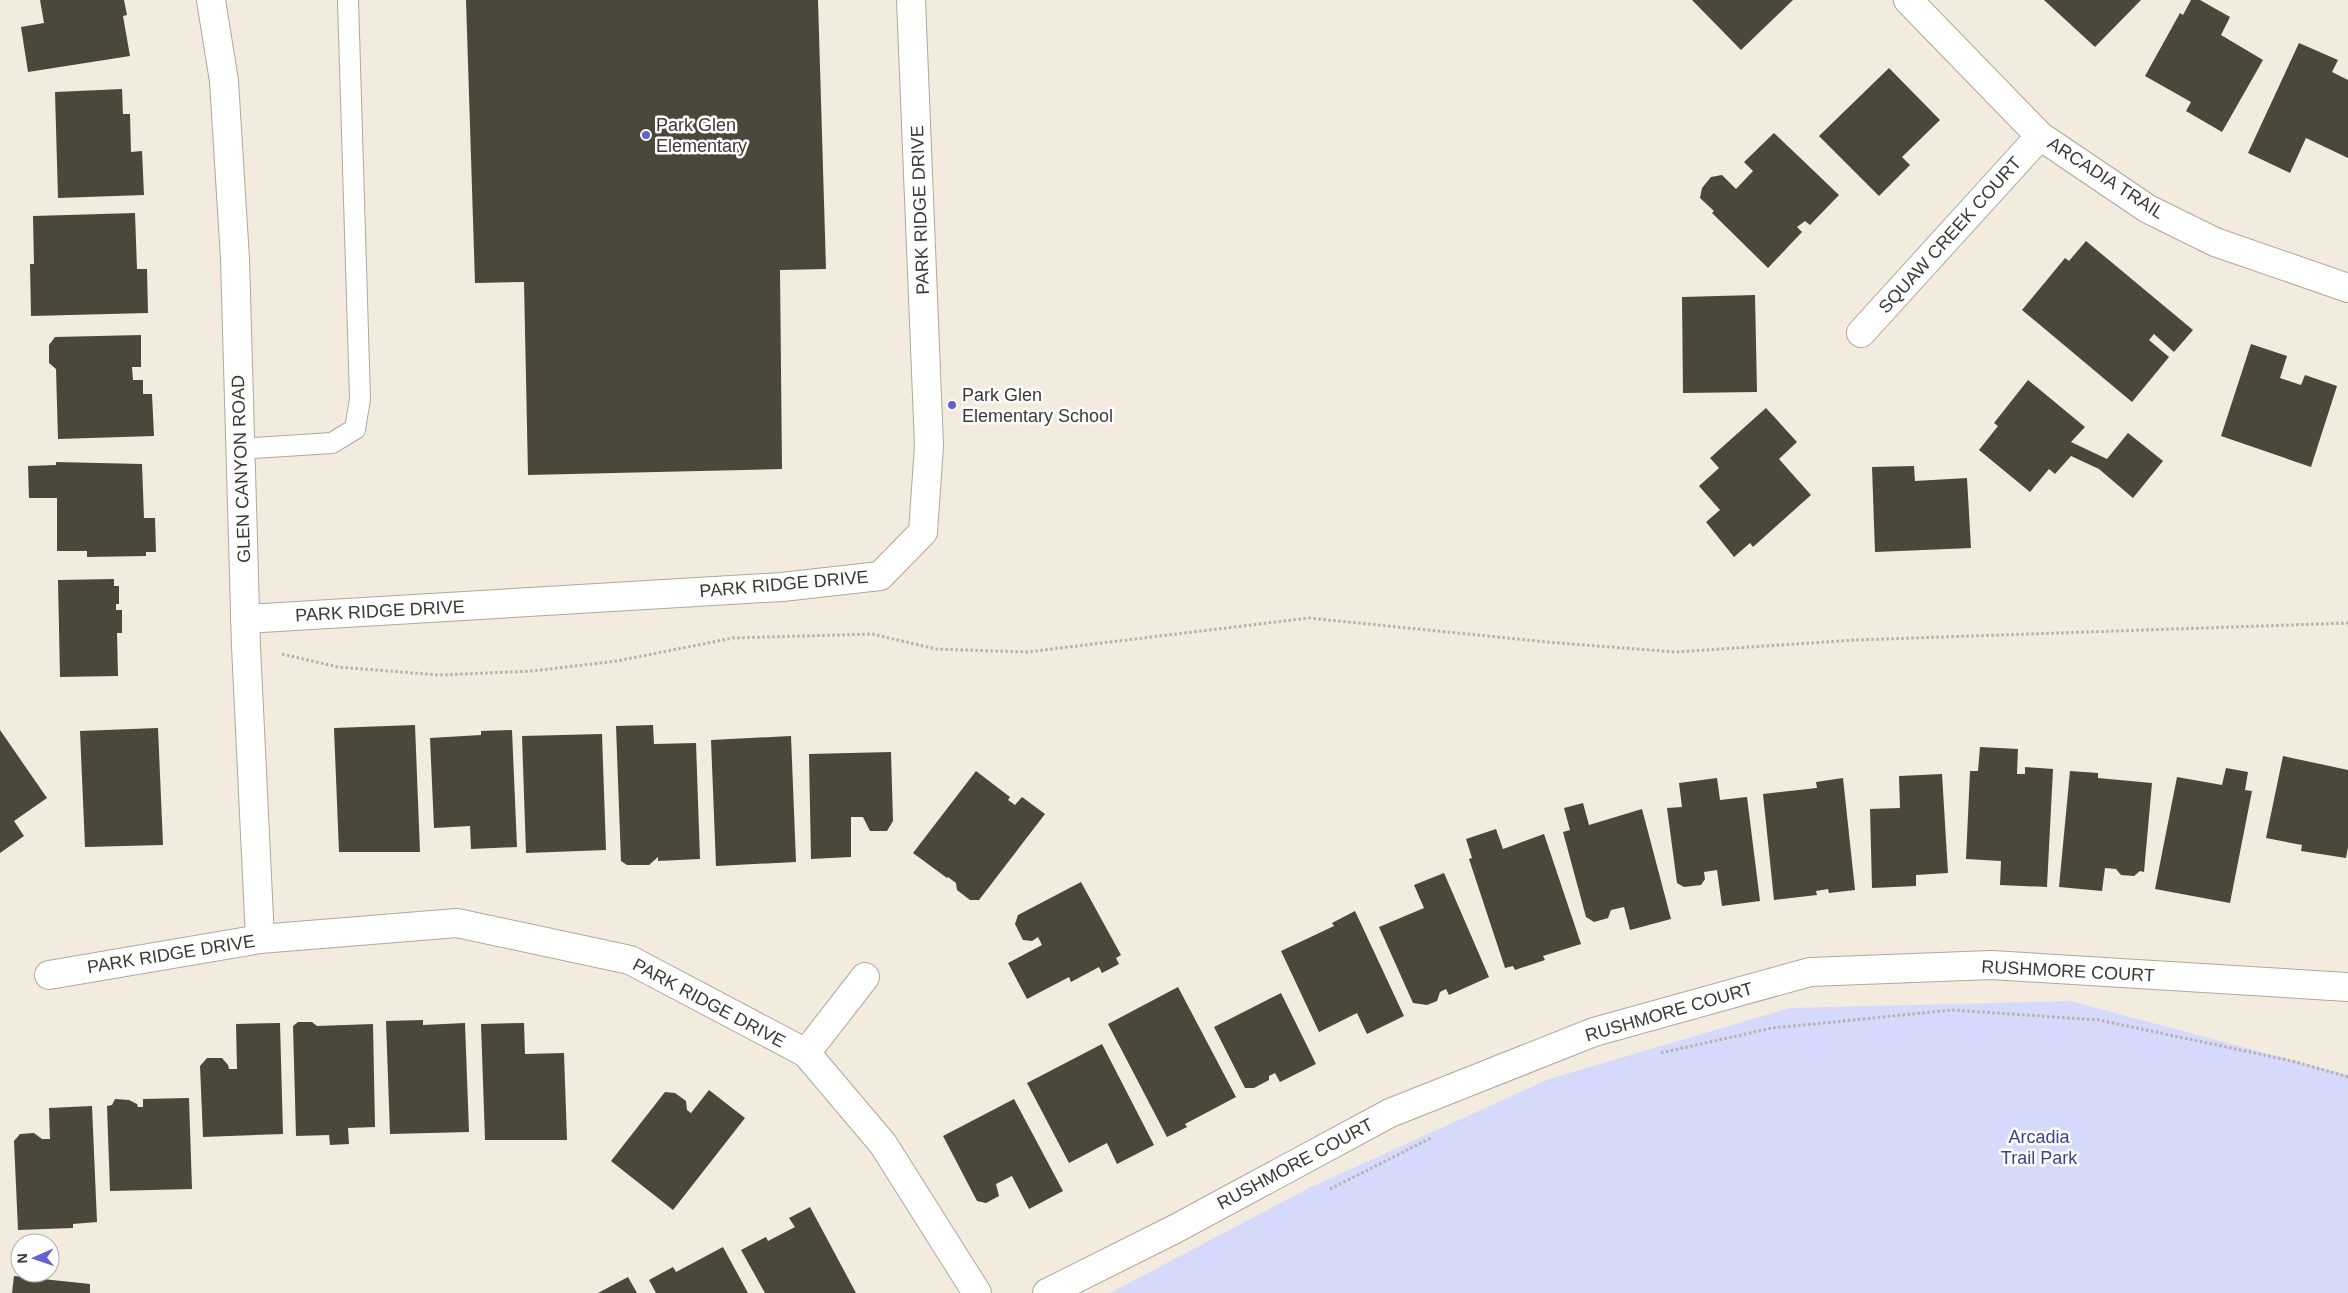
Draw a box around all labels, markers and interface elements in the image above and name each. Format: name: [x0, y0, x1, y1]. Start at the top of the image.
place label: Park Glen Elementary: [656, 115, 747, 156]
street label: PARK RIDGE DRIVE: [907, 125, 933, 295]
marker: Park Glen Elementary: [640, 129, 652, 141]
street label: ARCADIA TRAIL: [2044, 133, 2168, 223]
street label: SQUAW CREEK COURT: [1875, 153, 2025, 317]
street label: GLEN CANYON ROAD: [228, 375, 254, 563]
place label: Park Glen Elementary School: [962, 385, 1113, 426]
marker: Park Glen Elementary School: [946, 399, 958, 411]
street label: PARK RIDGE DRIVE: [699, 567, 869, 601]
street label: PARK RIDGE DRIVE: [295, 597, 465, 625]
street label: PARK RIDGE DRIVE: [86, 931, 256, 977]
street label: PARK RIDGE DRIVE: [629, 954, 789, 1052]
street label: RUSHMORE COURT: [1981, 956, 2155, 986]
street label: RUSHMORE COURT: [1583, 978, 1755, 1046]
street label: RUSHMORE COURT: [1214, 1114, 1376, 1214]
park label: Arcadia Trail Park: [2001, 1127, 2078, 1168]
north arrow: [10, 1233, 60, 1283]
text: N: [14, 1253, 30, 1264]

